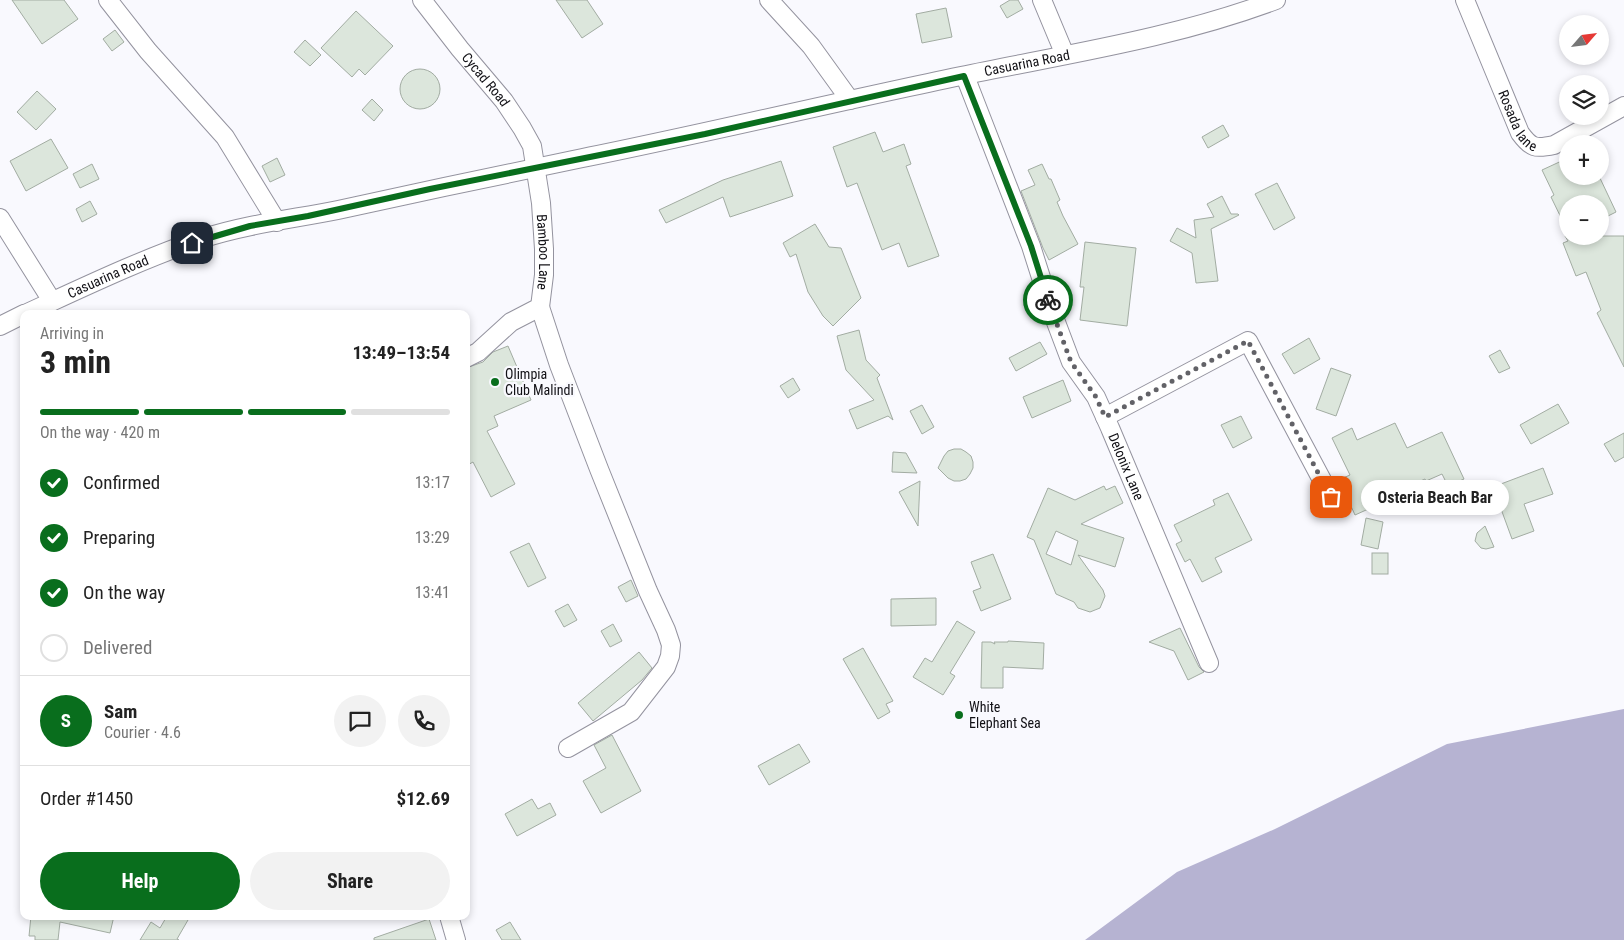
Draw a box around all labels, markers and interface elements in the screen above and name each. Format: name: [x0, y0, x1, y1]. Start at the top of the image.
north arrow: [1559, 15, 1609, 65]
map controls: [1559, 15, 1609, 245]
street label: Casuarina Road: [983, 47, 1071, 79]
street label: Cycad Road: [459, 49, 513, 109]
button: layers: [1559, 75, 1609, 125]
street label: Rosada lane: [1495, 88, 1540, 155]
button: +: [1559, 135, 1609, 185]
button: −: [1559, 195, 1609, 245]
street label: Bamboo Lane: [534, 214, 552, 291]
pin: [171, 222, 213, 264]
icon: home: [178, 229, 206, 257]
street label: Casuarina Road: [65, 252, 151, 301]
courier: [1023, 275, 1073, 325]
icon: bike: [1034, 286, 1062, 314]
text: Arriving in: [40, 324, 104, 343]
text: 13:49–13:54: [352, 341, 450, 364]
text: 3 min: [40, 343, 111, 381]
place label: Olimpia Club Malindi: [505, 366, 574, 398]
marker: Olimpia Club Malindi: [489, 376, 501, 388]
text: On the way · 420 m: [40, 423, 160, 442]
street label: Delonix Lane: [1105, 431, 1148, 503]
icon: check: [40, 469, 68, 497]
text: Confirmed: [83, 471, 160, 494]
text: 13:17: [415, 473, 450, 492]
pin: [1310, 476, 1352, 518]
callout: Osteria Beach Bar: [1361, 480, 1508, 514]
icon: bag: [1317, 483, 1345, 511]
text: Osteria Beach Bar: [1378, 488, 1492, 507]
icon: check: [40, 524, 68, 552]
text: Preparing: [83, 526, 155, 549]
text: 13:29: [415, 528, 450, 547]
icon: check: [40, 579, 68, 607]
text: On the way: [83, 581, 165, 604]
text: 13:41: [415, 583, 450, 602]
text: Delivered: [83, 636, 152, 659]
button: chat: [334, 695, 386, 747]
button: phone: [398, 695, 450, 747]
place label: White Elephant Sea: [969, 699, 1041, 731]
text: Sam: [104, 700, 137, 723]
text: S: [61, 709, 71, 732]
marker: White Elephant Sea: [953, 709, 965, 721]
text: Courier · 4.6: [104, 723, 181, 742]
text: Order #1450: [40, 787, 133, 810]
text: $12.69: [396, 787, 450, 810]
button: Help: [40, 852, 240, 910]
button: Share: [250, 852, 450, 910]

